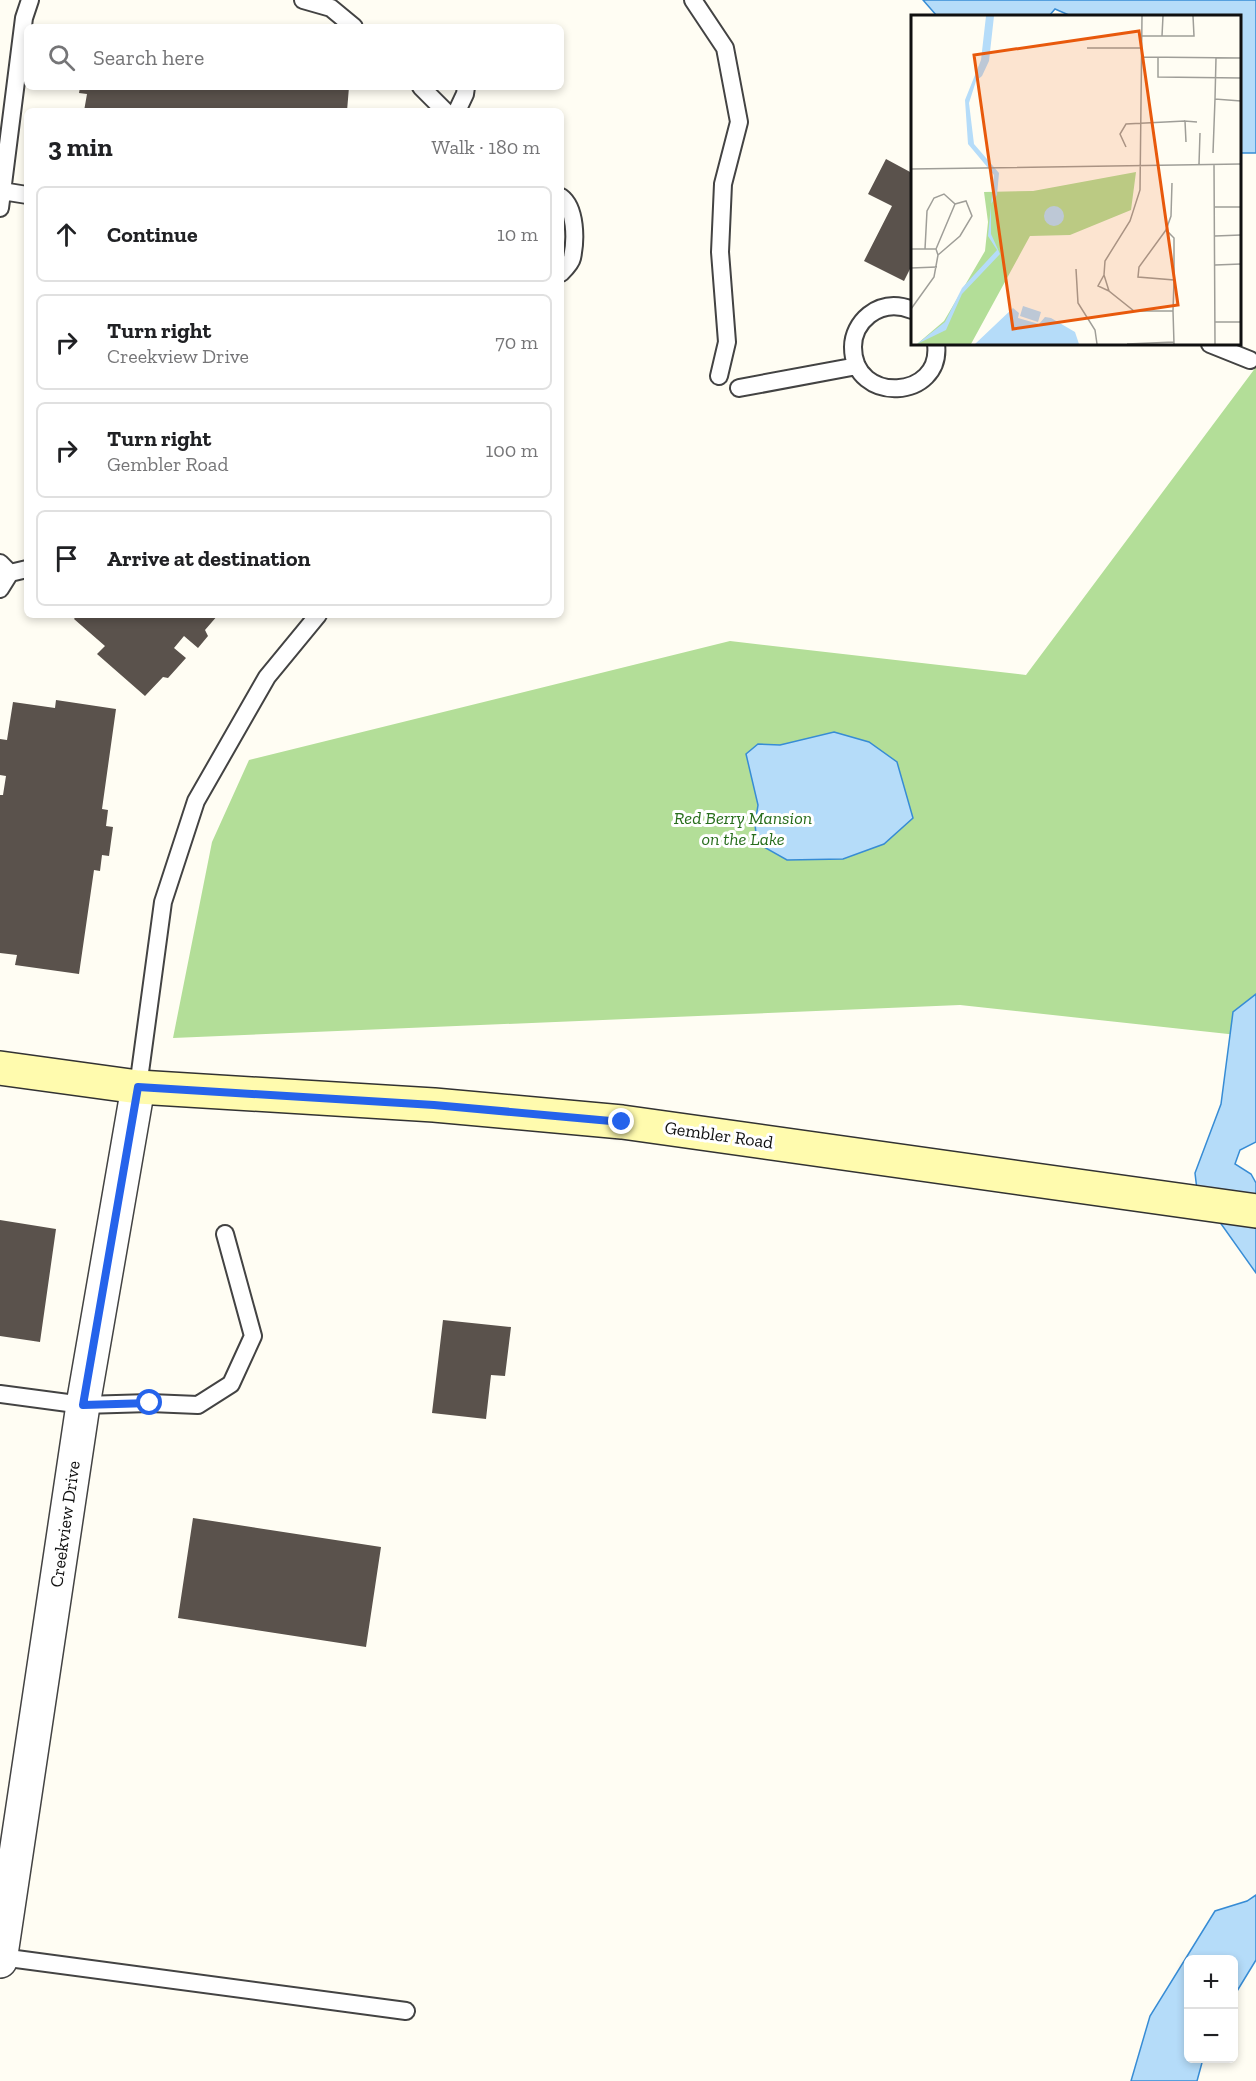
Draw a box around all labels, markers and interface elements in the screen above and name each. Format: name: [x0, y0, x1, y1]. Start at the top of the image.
inset map: [911, 15, 1241, 345]
search box: [24, 24, 564, 90]
icon: search: [45, 41, 78, 74]
text: Search here: [93, 44, 204, 71]
text: 3 min: [48, 131, 113, 163]
text: Walk · 180 m: [432, 135, 540, 159]
icon: ahead: [50, 218, 83, 251]
text: Continue: [107, 221, 198, 248]
text: 10 m: [497, 222, 538, 246]
text: Turn right: [107, 317, 211, 344]
icon: right: [50, 326, 83, 359]
text: 70 m: [495, 330, 538, 354]
text: Creekview Drive: [107, 344, 249, 368]
text: Turn right: [107, 425, 211, 452]
icon: right: [50, 434, 83, 467]
text: 100 m: [485, 438, 538, 462]
text: Gembler Road: [107, 452, 229, 476]
icon: arrive: [50, 542, 83, 575]
text: Arrive at destination: [107, 545, 310, 572]
park label: Red Berry Mansion on the Lake: [674, 807, 812, 850]
route end: [608, 1108, 634, 1134]
street label: Gembler Road: [663, 1116, 775, 1154]
route start: [136, 1389, 162, 1415]
street label: Creekview Drive: [45, 1459, 85, 1589]
map controls: [1184, 1955, 1238, 2063]
button: +: [1184, 1955, 1238, 2009]
button: −: [1184, 2009, 1238, 2063]

